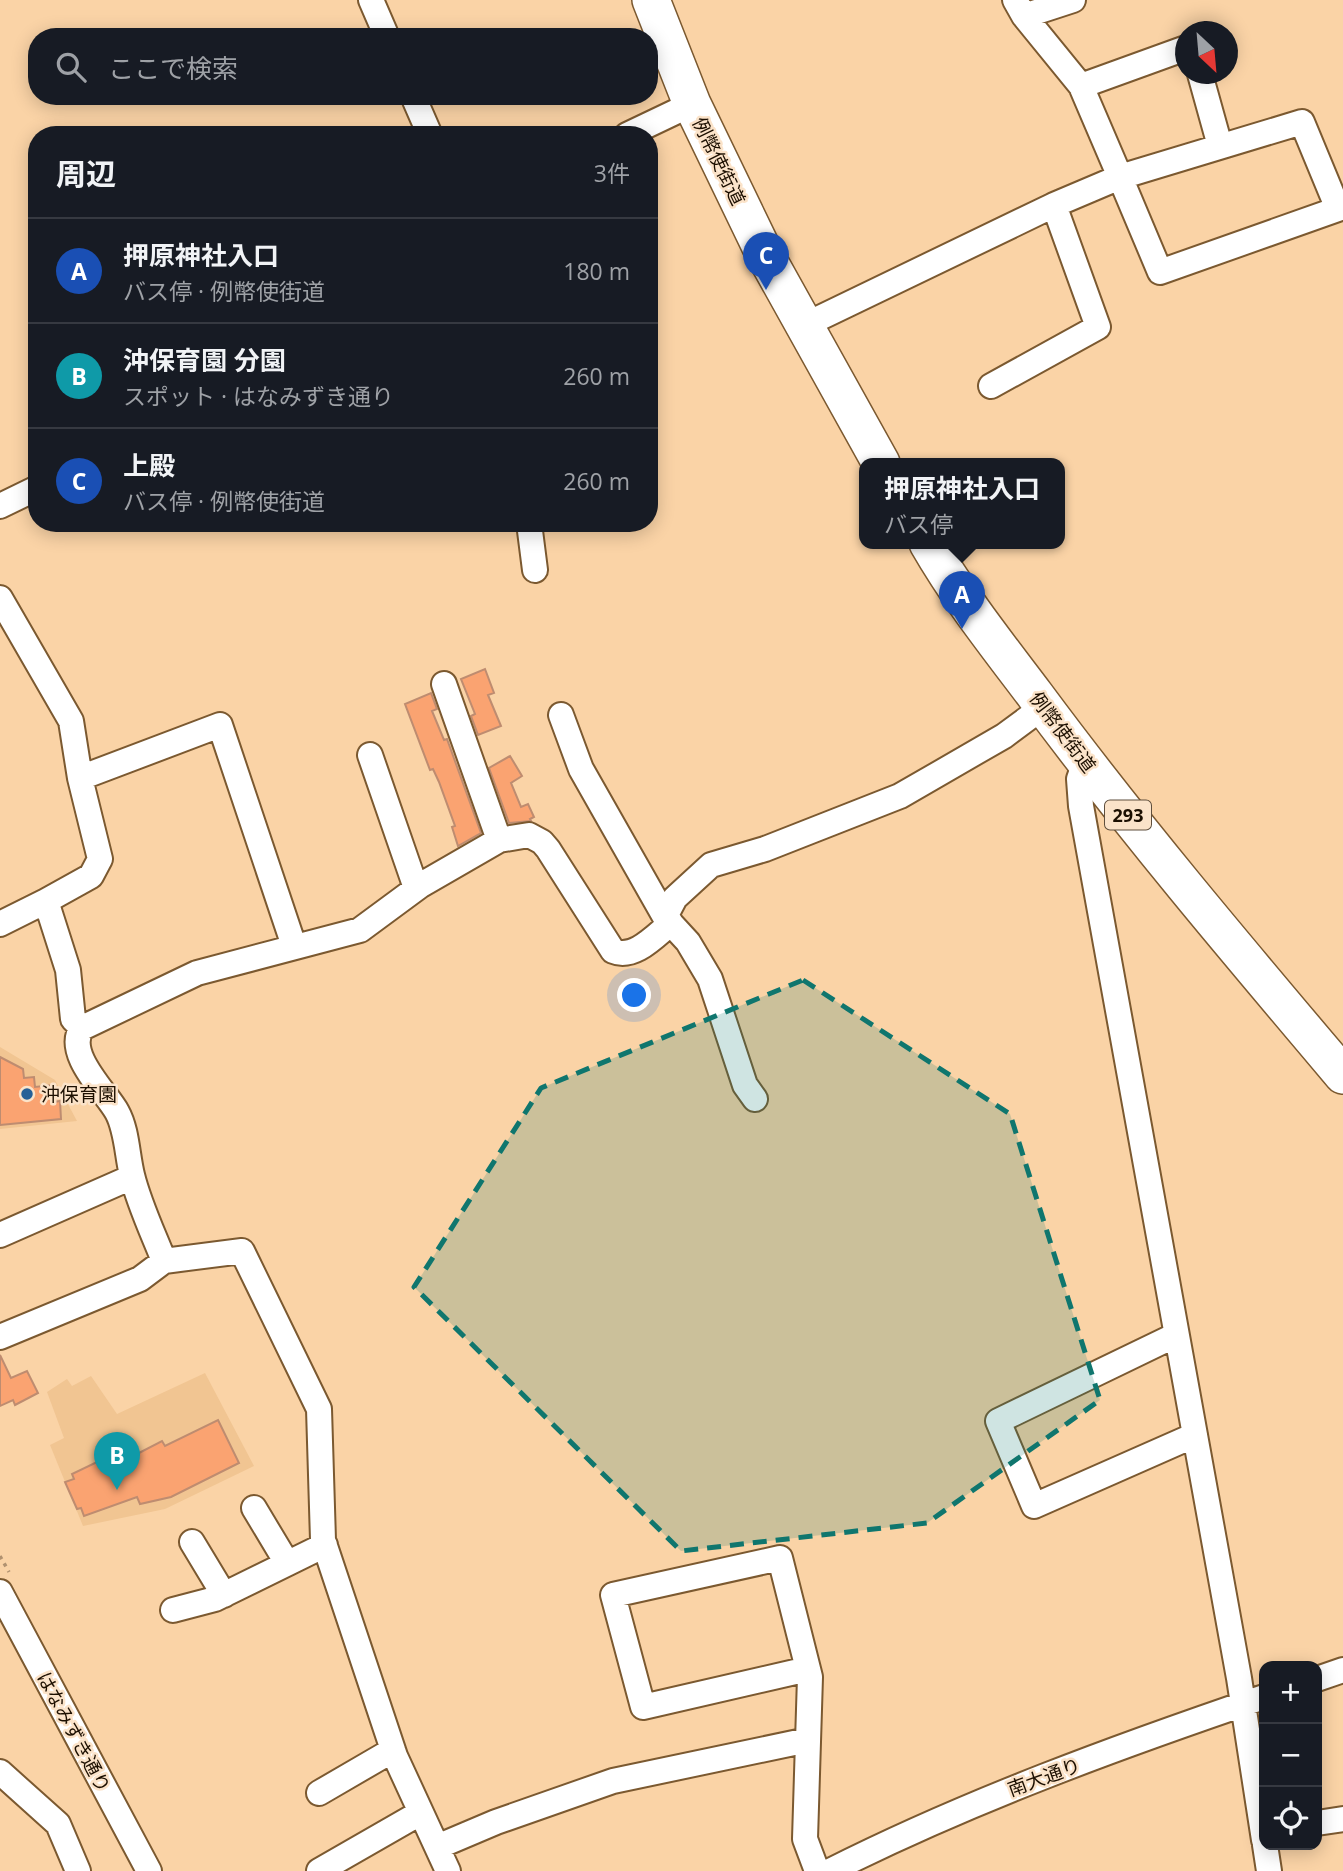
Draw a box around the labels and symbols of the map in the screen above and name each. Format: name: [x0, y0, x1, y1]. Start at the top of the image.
north arrow: [1175, 21, 1238, 84]
street label: 例幣使街道: [686, 113, 752, 209]
pin: C: [743, 232, 789, 290]
pin: A: [939, 571, 985, 629]
street label: 例幣使街道: [1024, 686, 1102, 778]
road number: 293: [1105, 800, 1151, 830]
your location: [617, 978, 651, 1012]
place label: 沖保育園: [41, 1081, 117, 1107]
marker: 沖保育園: [19, 1086, 35, 1102]
pin: B: [94, 1432, 140, 1490]
street label: はなみずき通り: [31, 1667, 117, 1797]
street label: 南大通り: [1004, 1752, 1084, 1802]

